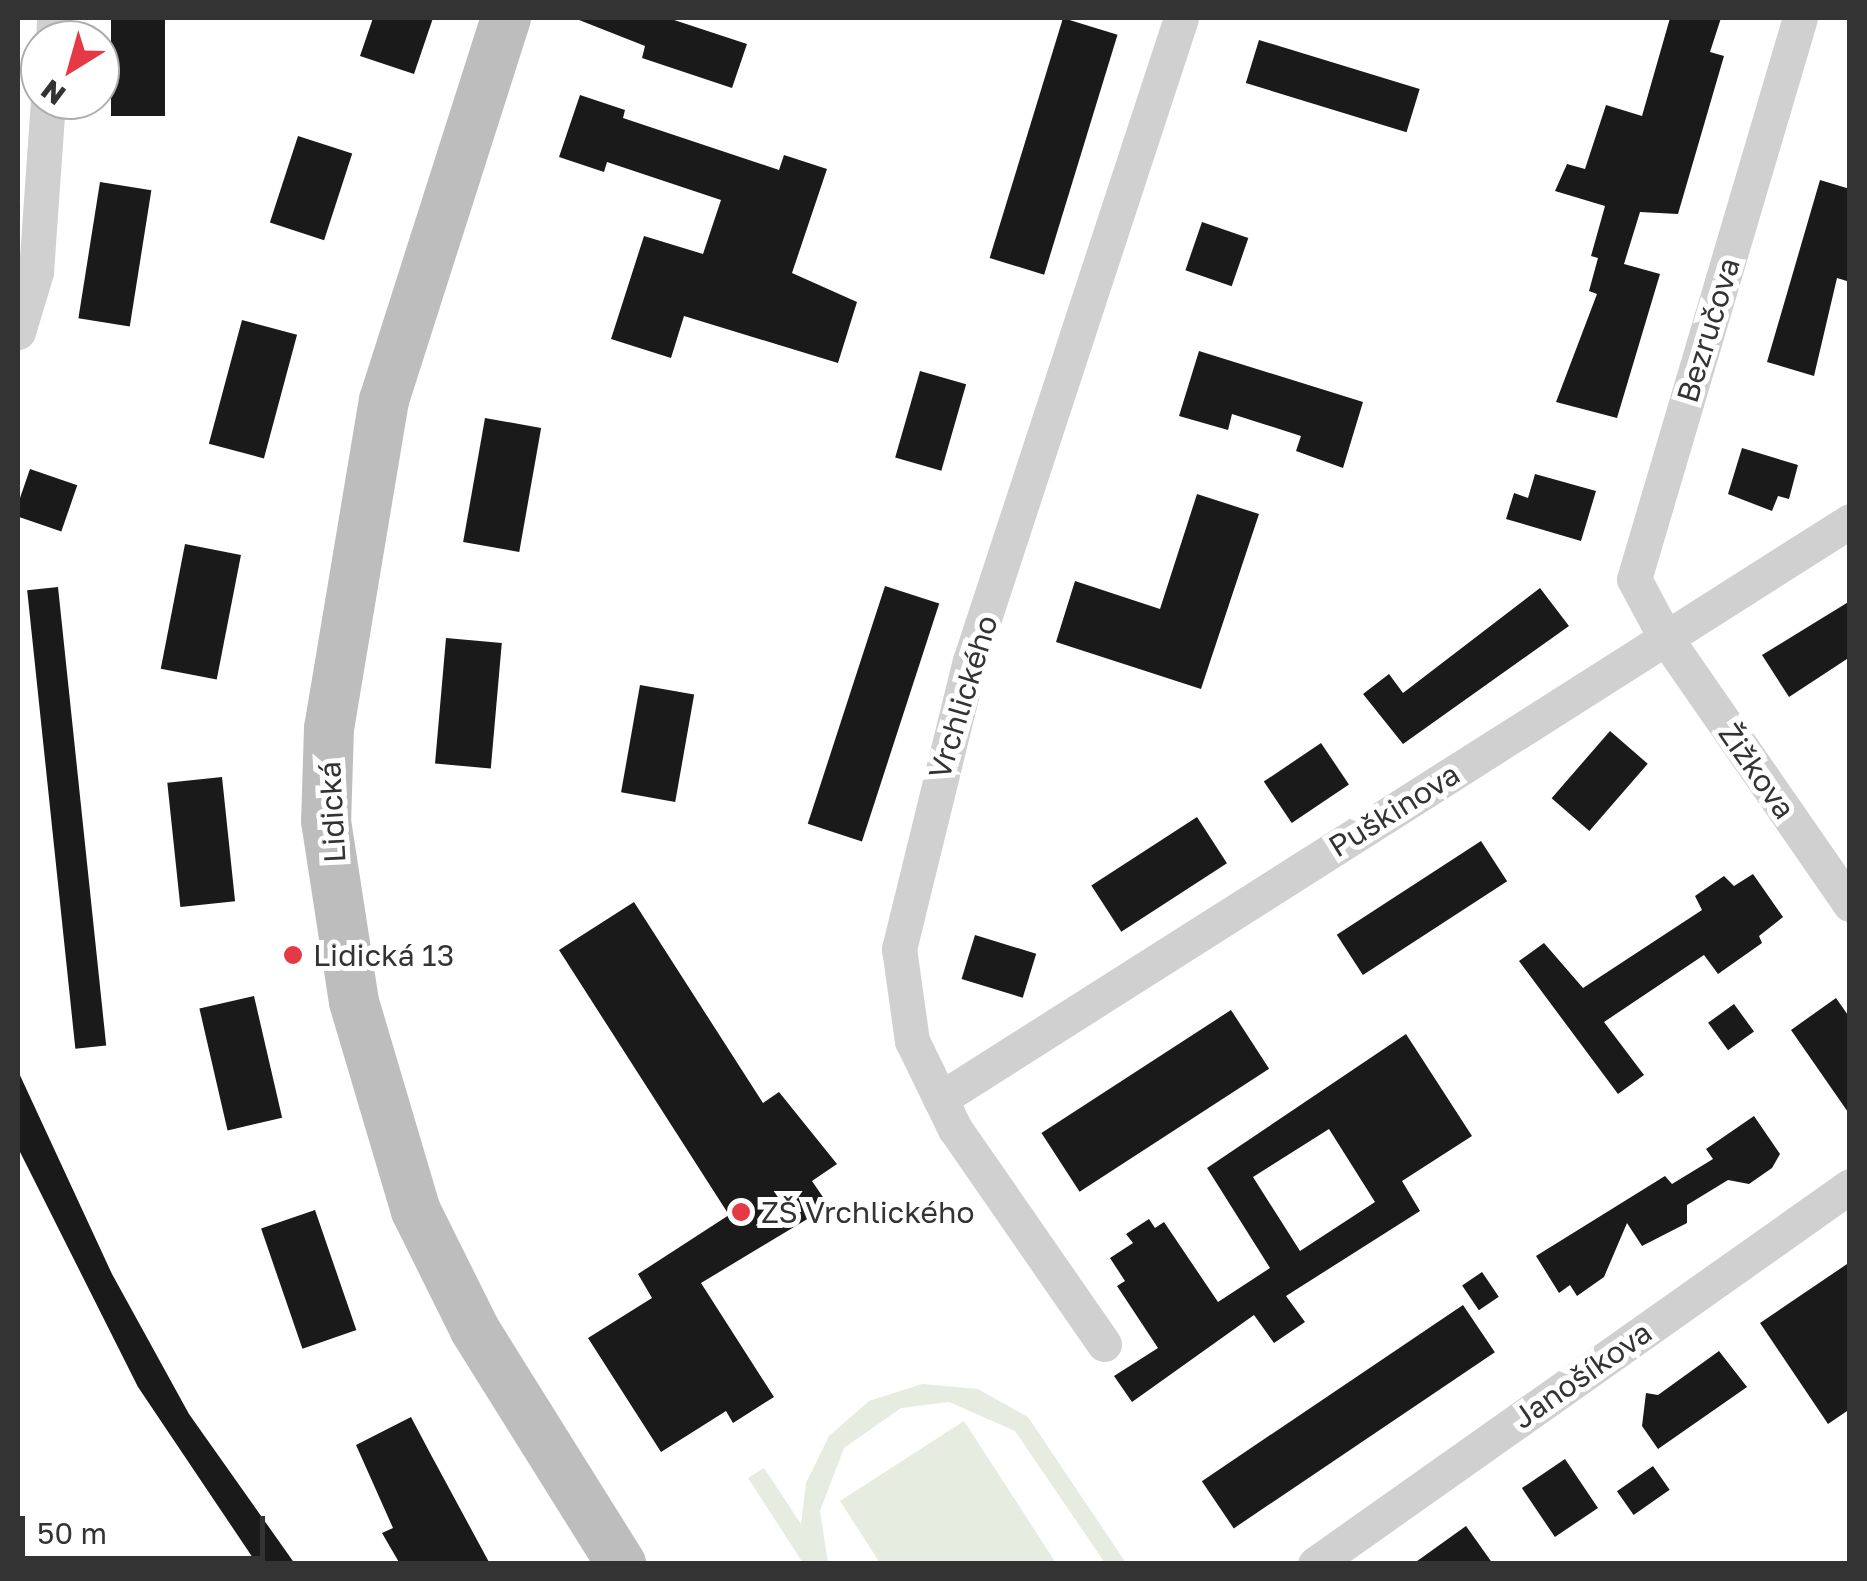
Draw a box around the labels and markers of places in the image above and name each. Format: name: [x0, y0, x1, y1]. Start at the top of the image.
place label: Lidická 13: [313, 937, 454, 973]
marker: Lidická 13: [282, 944, 304, 966]
place label: ZŠ Vrchlického: [761, 1194, 974, 1230]
marker: ZŠ Vrchlického: [730, 1201, 752, 1223]

